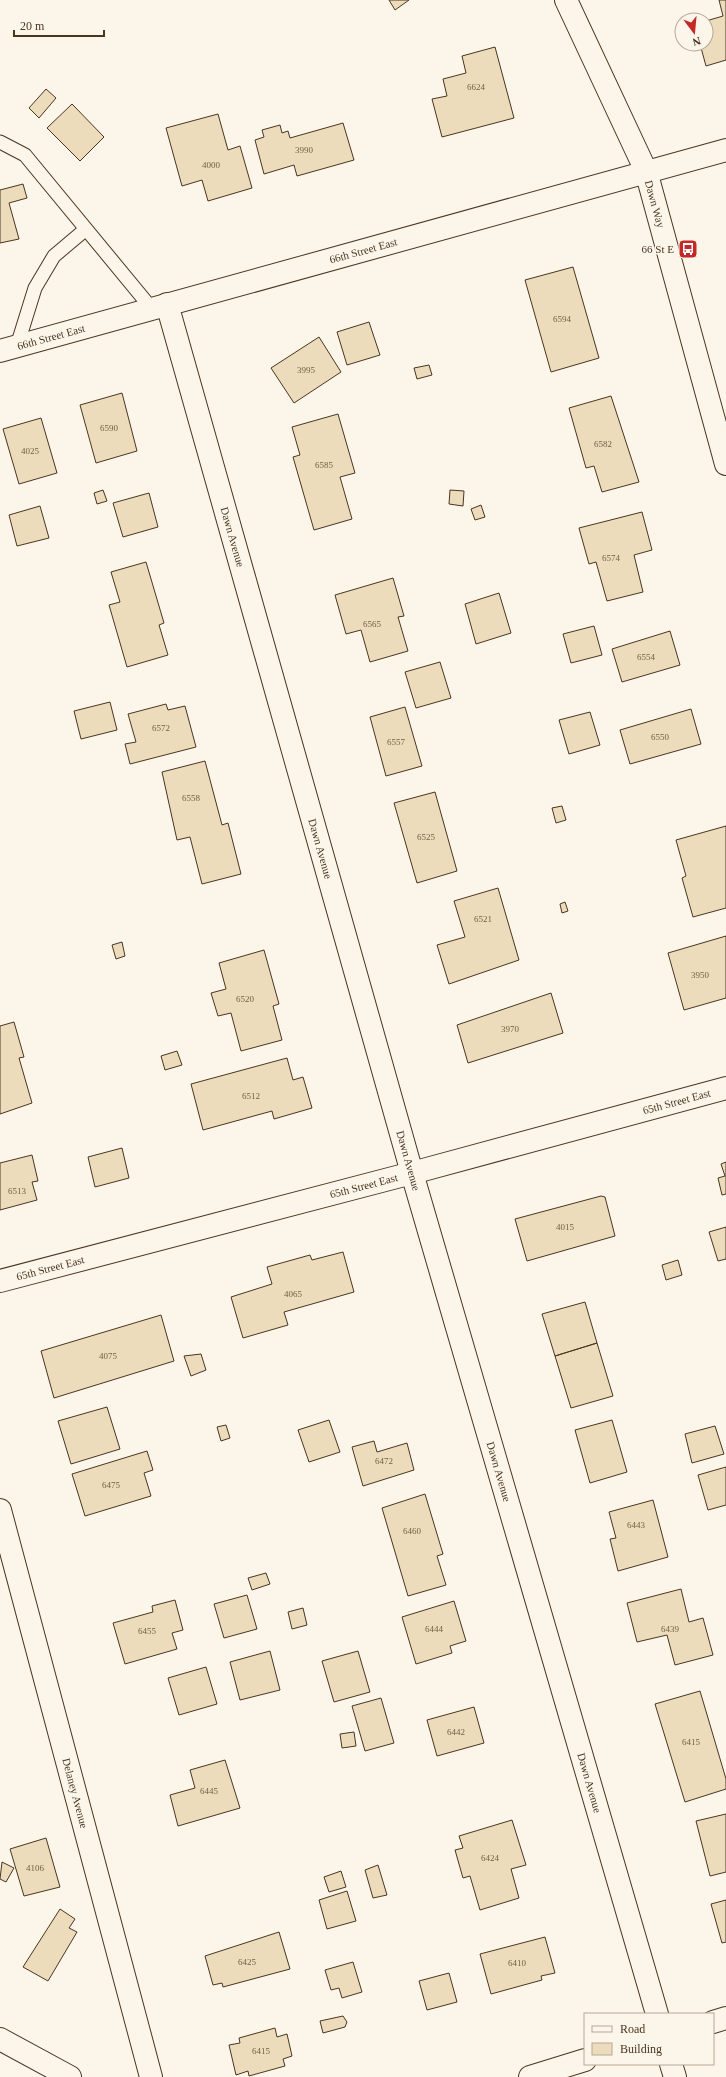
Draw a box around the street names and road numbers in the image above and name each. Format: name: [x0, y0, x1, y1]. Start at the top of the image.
street label: Dawn Way: [643, 179, 667, 230]
street label: 66th Street East: [328, 235, 399, 265]
street label: 66th Street East: [16, 322, 86, 352]
street label: Dawn Avenue: [218, 506, 247, 568]
street label: Dawn Avenue: [306, 817, 335, 880]
street label: 65th Street East: [641, 1086, 712, 1116]
street label: Dawn Avenue: [394, 1129, 423, 1192]
street label: 65th Street East: [328, 1171, 399, 1200]
street label: 65th Street East: [15, 1253, 86, 1282]
street label: Dawn Avenue: [485, 1440, 513, 1503]
street label: Dawn Avenue: [575, 1751, 604, 1814]
street label: Delaney Avenue: [60, 1757, 91, 1830]

